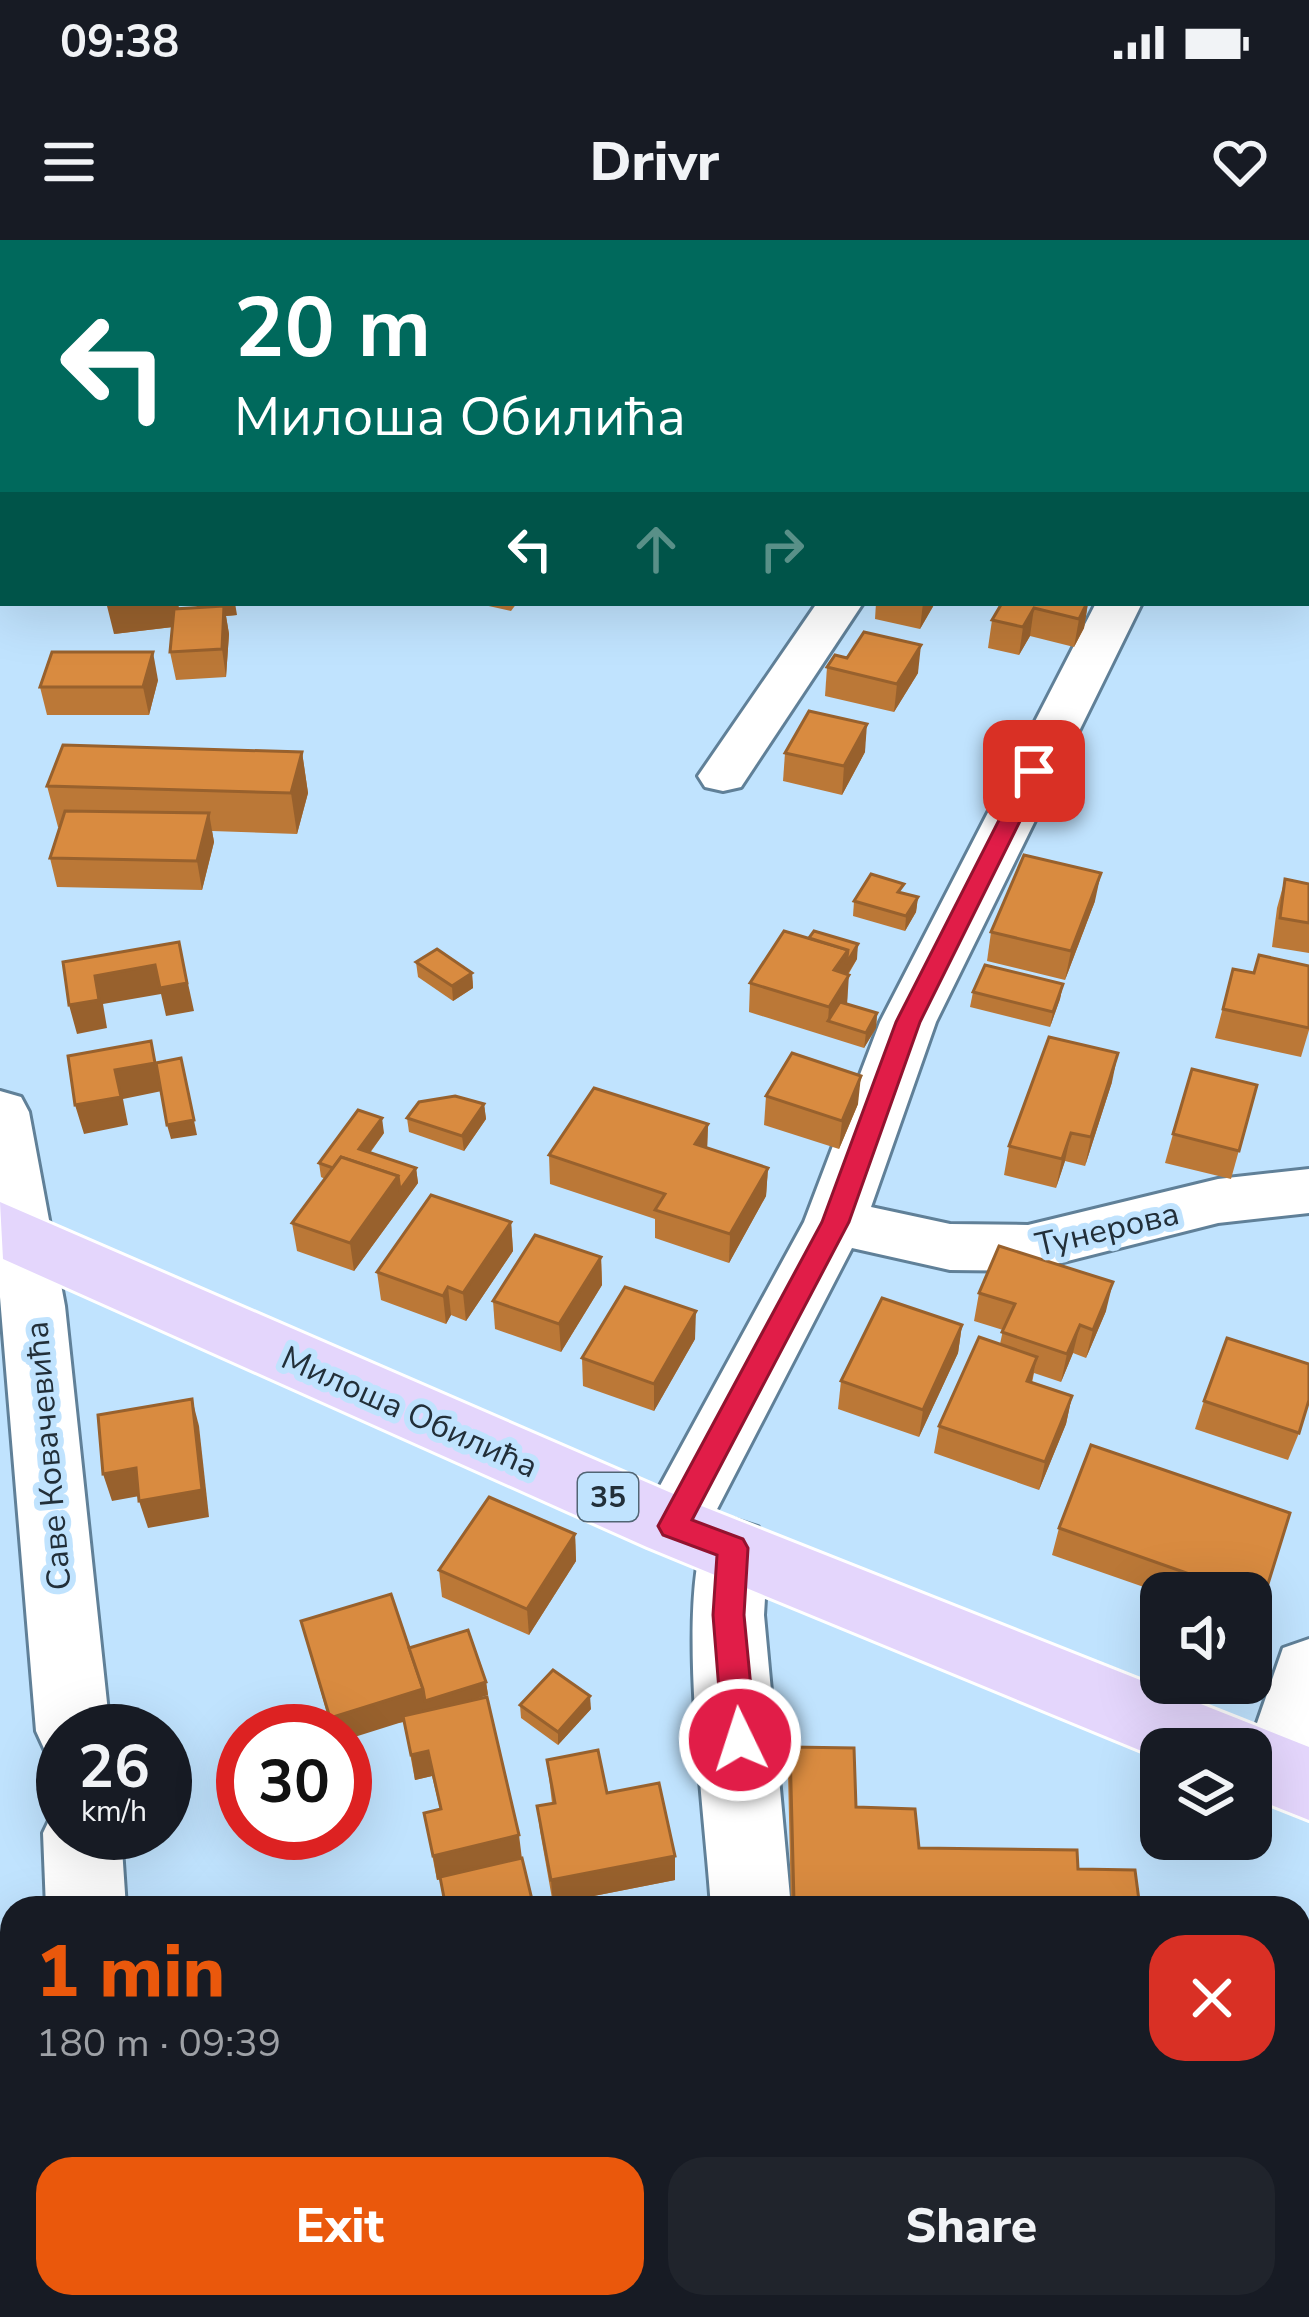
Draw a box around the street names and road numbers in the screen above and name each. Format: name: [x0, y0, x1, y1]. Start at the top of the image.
street label: Тунерова: [1031, 1191, 1184, 1268]
street label: Саве Ковачевића: [14, 1320, 83, 1592]
street label: Милоша Обилића: [274, 1336, 545, 1489]
road number: 35: [578, 1473, 638, 1521]

